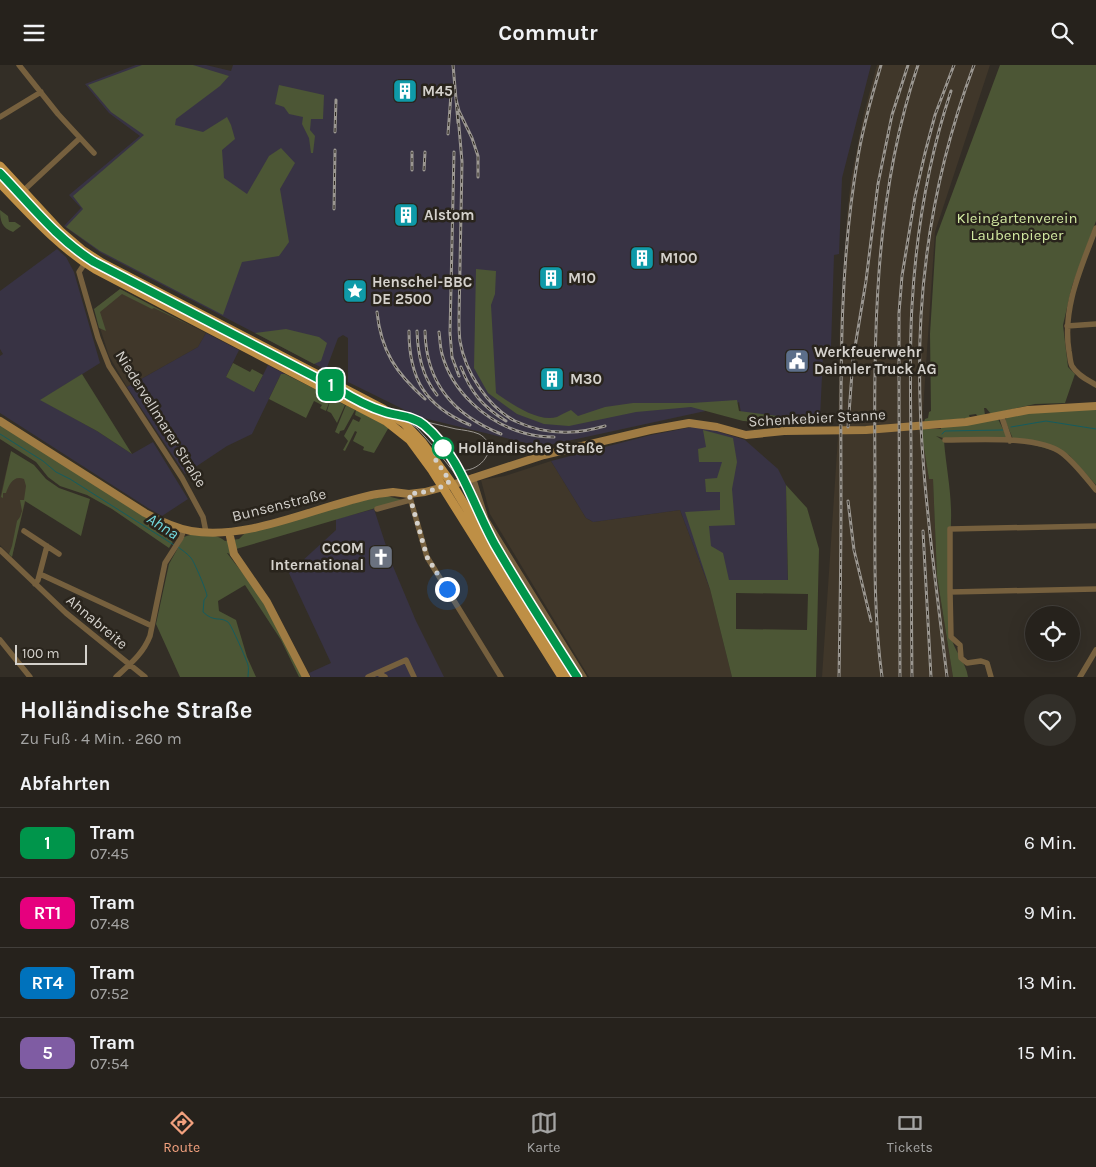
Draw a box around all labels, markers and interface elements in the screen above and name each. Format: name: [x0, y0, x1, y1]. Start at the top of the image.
icon: menu: [20, 19, 48, 47]
icon: search: [1048, 19, 1076, 47]
text: Commutr: [498, 20, 598, 46]
building icon: M45: [392, 78, 418, 104]
place label: M45: [422, 82, 453, 100]
building icon: Alstom: [393, 202, 419, 228]
place label: Alstom: [424, 206, 475, 224]
park label: Kleingartenverein Laubenpieper: [957, 209, 1077, 244]
building icon: M100: [629, 245, 655, 271]
place label: M100: [660, 249, 697, 267]
building icon: M10: [538, 265, 564, 291]
place label: M10: [568, 269, 596, 287]
place label: Henschel-BBC DE 2500: [372, 273, 472, 308]
place icon: Henschel-BBC DE 2500: [342, 278, 368, 304]
place label: Werkfeuerwehr Daimler Truck AG: [814, 343, 937, 378]
street label: Niedervellmarer Straße: [112, 347, 210, 491]
public building icon: Werkfeuerwehr Daimler Truck AG: [784, 348, 810, 374]
building icon: M30: [539, 366, 565, 392]
line badge: 1: [315, 369, 347, 401]
place label: M30: [570, 370, 602, 388]
text: 1: [328, 374, 334, 396]
street label: Schenkebier Stanne: [748, 405, 886, 431]
marker: Holländische Straße: [432, 437, 454, 459]
place label: Holländische Straße: [458, 439, 603, 457]
street label: Bunsenstraße: [230, 485, 328, 525]
water label: Ahna: [144, 509, 182, 543]
place label: CCOM International: [270, 539, 364, 574]
church icon: CCOM International: [368, 544, 394, 570]
your location: [435, 577, 460, 602]
street label: Ahnabreite: [63, 591, 131, 653]
map controls: [1025, 606, 1080, 661]
button: locate: [1025, 606, 1080, 661]
scale bar: [15, 642, 88, 665]
text: 100 m: [22, 645, 60, 662]
button: heart: [1024, 694, 1076, 746]
text: Holländische Straße: [20, 696, 252, 724]
text: Zu Fuß · 4 Min. · 260 m: [20, 729, 182, 748]
text: Abfahrten: [20, 773, 110, 795]
text: Tram: [90, 822, 135, 844]
text: 1: [44, 832, 51, 854]
text: 6 Min.: [1024, 832, 1076, 854]
text: 07:45: [90, 844, 129, 863]
text: Tram: [90, 892, 135, 914]
text: RT1: [34, 902, 61, 924]
text: 9 Min.: [1024, 902, 1076, 924]
text: 07:48: [90, 914, 129, 933]
text: Tram: [90, 962, 135, 984]
text: RT4: [32, 972, 63, 994]
text: 13 Min.: [1017, 972, 1076, 994]
text: 07:52: [90, 984, 129, 1003]
text: Tram: [90, 1032, 135, 1054]
text: 5: [42, 1042, 53, 1064]
text: 15 Min.: [1018, 1042, 1076, 1064]
text: 07:54: [90, 1054, 129, 1073]
tab: Route: [163, 1109, 200, 1156]
tab: Karte: [527, 1109, 560, 1156]
tab: Tickets: [887, 1109, 933, 1156]

